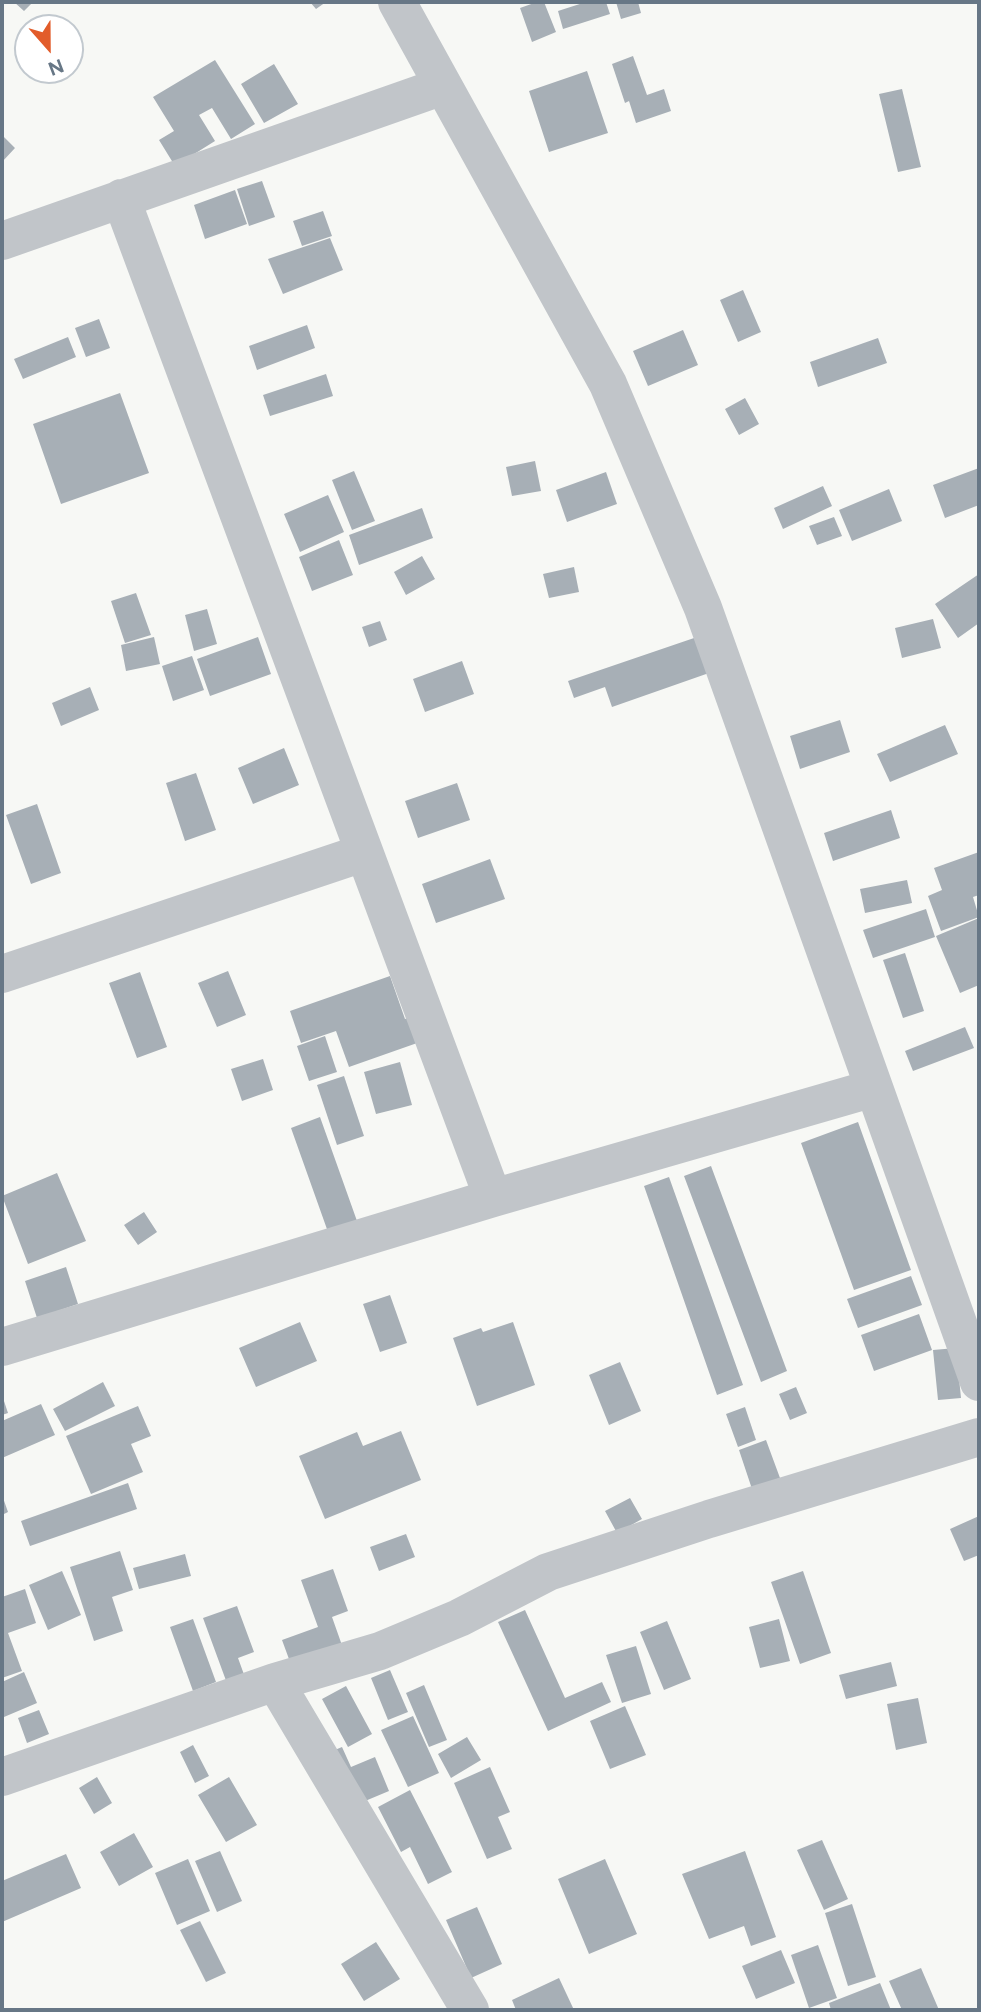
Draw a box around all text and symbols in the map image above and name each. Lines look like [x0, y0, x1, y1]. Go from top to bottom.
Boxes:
north arrow [14, 14, 84, 84]
text: N [45, 54, 67, 81]

